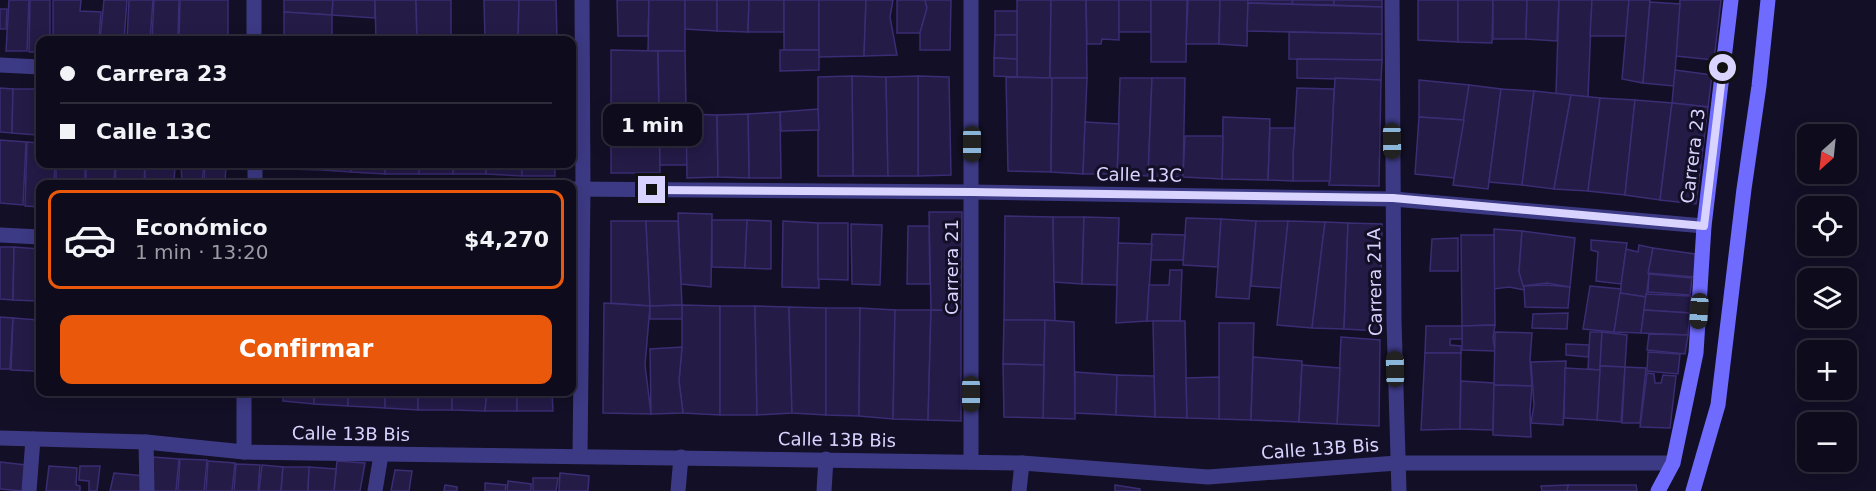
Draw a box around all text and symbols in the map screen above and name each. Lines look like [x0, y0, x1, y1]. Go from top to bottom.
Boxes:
route start [1709, 54, 1736, 81]
text: Carrera 23 [96, 61, 228, 86]
callout: 1 min [602, 103, 702, 145]
street label: Carrera 23 [1676, 107, 1709, 205]
text: 1 min [621, 113, 684, 137]
text: Calle 13C [96, 119, 211, 144]
car [1383, 123, 1401, 159]
north arrow [1797, 124, 1857, 184]
map controls [1797, 124, 1857, 472]
car [963, 126, 981, 162]
street label: Calle 13C [1096, 163, 1182, 186]
route end [638, 176, 665, 203]
button: locate [1797, 196, 1857, 256]
icon: car [63, 213, 117, 267]
text: Económico [135, 215, 268, 240]
street label: Carrera 21 [941, 219, 962, 315]
text: $4,270 [464, 227, 549, 252]
street label: Carrera 21A [1363, 227, 1386, 336]
text: 1 min · 13:20 [135, 240, 269, 264]
button: layers [1797, 268, 1857, 328]
car [1689, 292, 1709, 330]
button: Confirmar [60, 315, 552, 384]
button: + [1797, 340, 1857, 400]
car [1386, 351, 1404, 387]
car [962, 376, 980, 412]
button: − [1797, 412, 1857, 472]
street label: Calle 13B Bis [292, 422, 410, 445]
street label: Calle 13B Bis [778, 428, 896, 451]
street label: Calle 13B Bis [1260, 434, 1380, 463]

